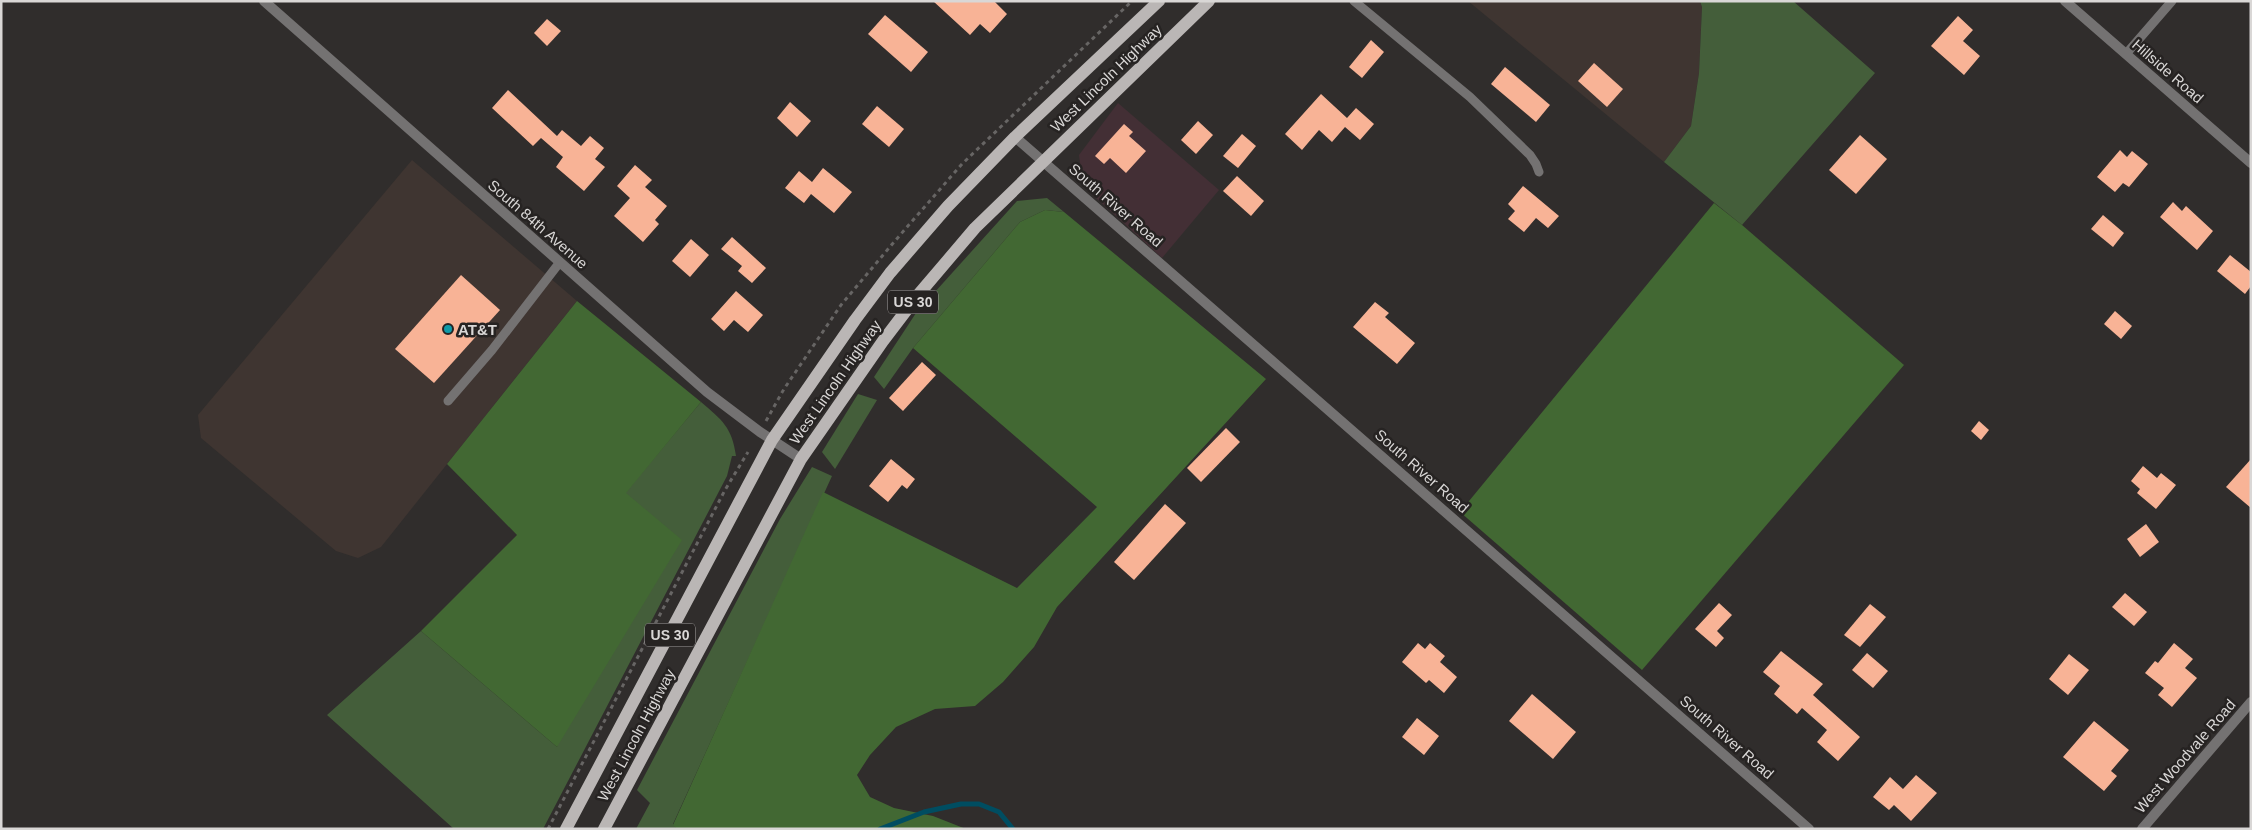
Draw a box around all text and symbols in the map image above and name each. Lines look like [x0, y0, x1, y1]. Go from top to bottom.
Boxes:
street label: West Lincoln Highway [1047, 20, 1165, 135]
street label: Hillside Road [2129, 36, 2207, 106]
street label: South River Road [1066, 160, 1166, 250]
street label: South 84th Avenue [485, 176, 591, 272]
road number: US 30 [888, 290, 938, 314]
street label: West Lincoln Highway [786, 316, 884, 447]
place label: AT&T [458, 321, 497, 338]
marker: AT&T [442, 323, 454, 335]
street label: South River Road [1372, 426, 1472, 516]
road number: US 30 [645, 624, 695, 646]
street label: West Lincoln Highway [594, 666, 678, 804]
street label: South River Road [1677, 692, 1777, 782]
street label: West Woodvale Road [2131, 696, 2239, 816]

